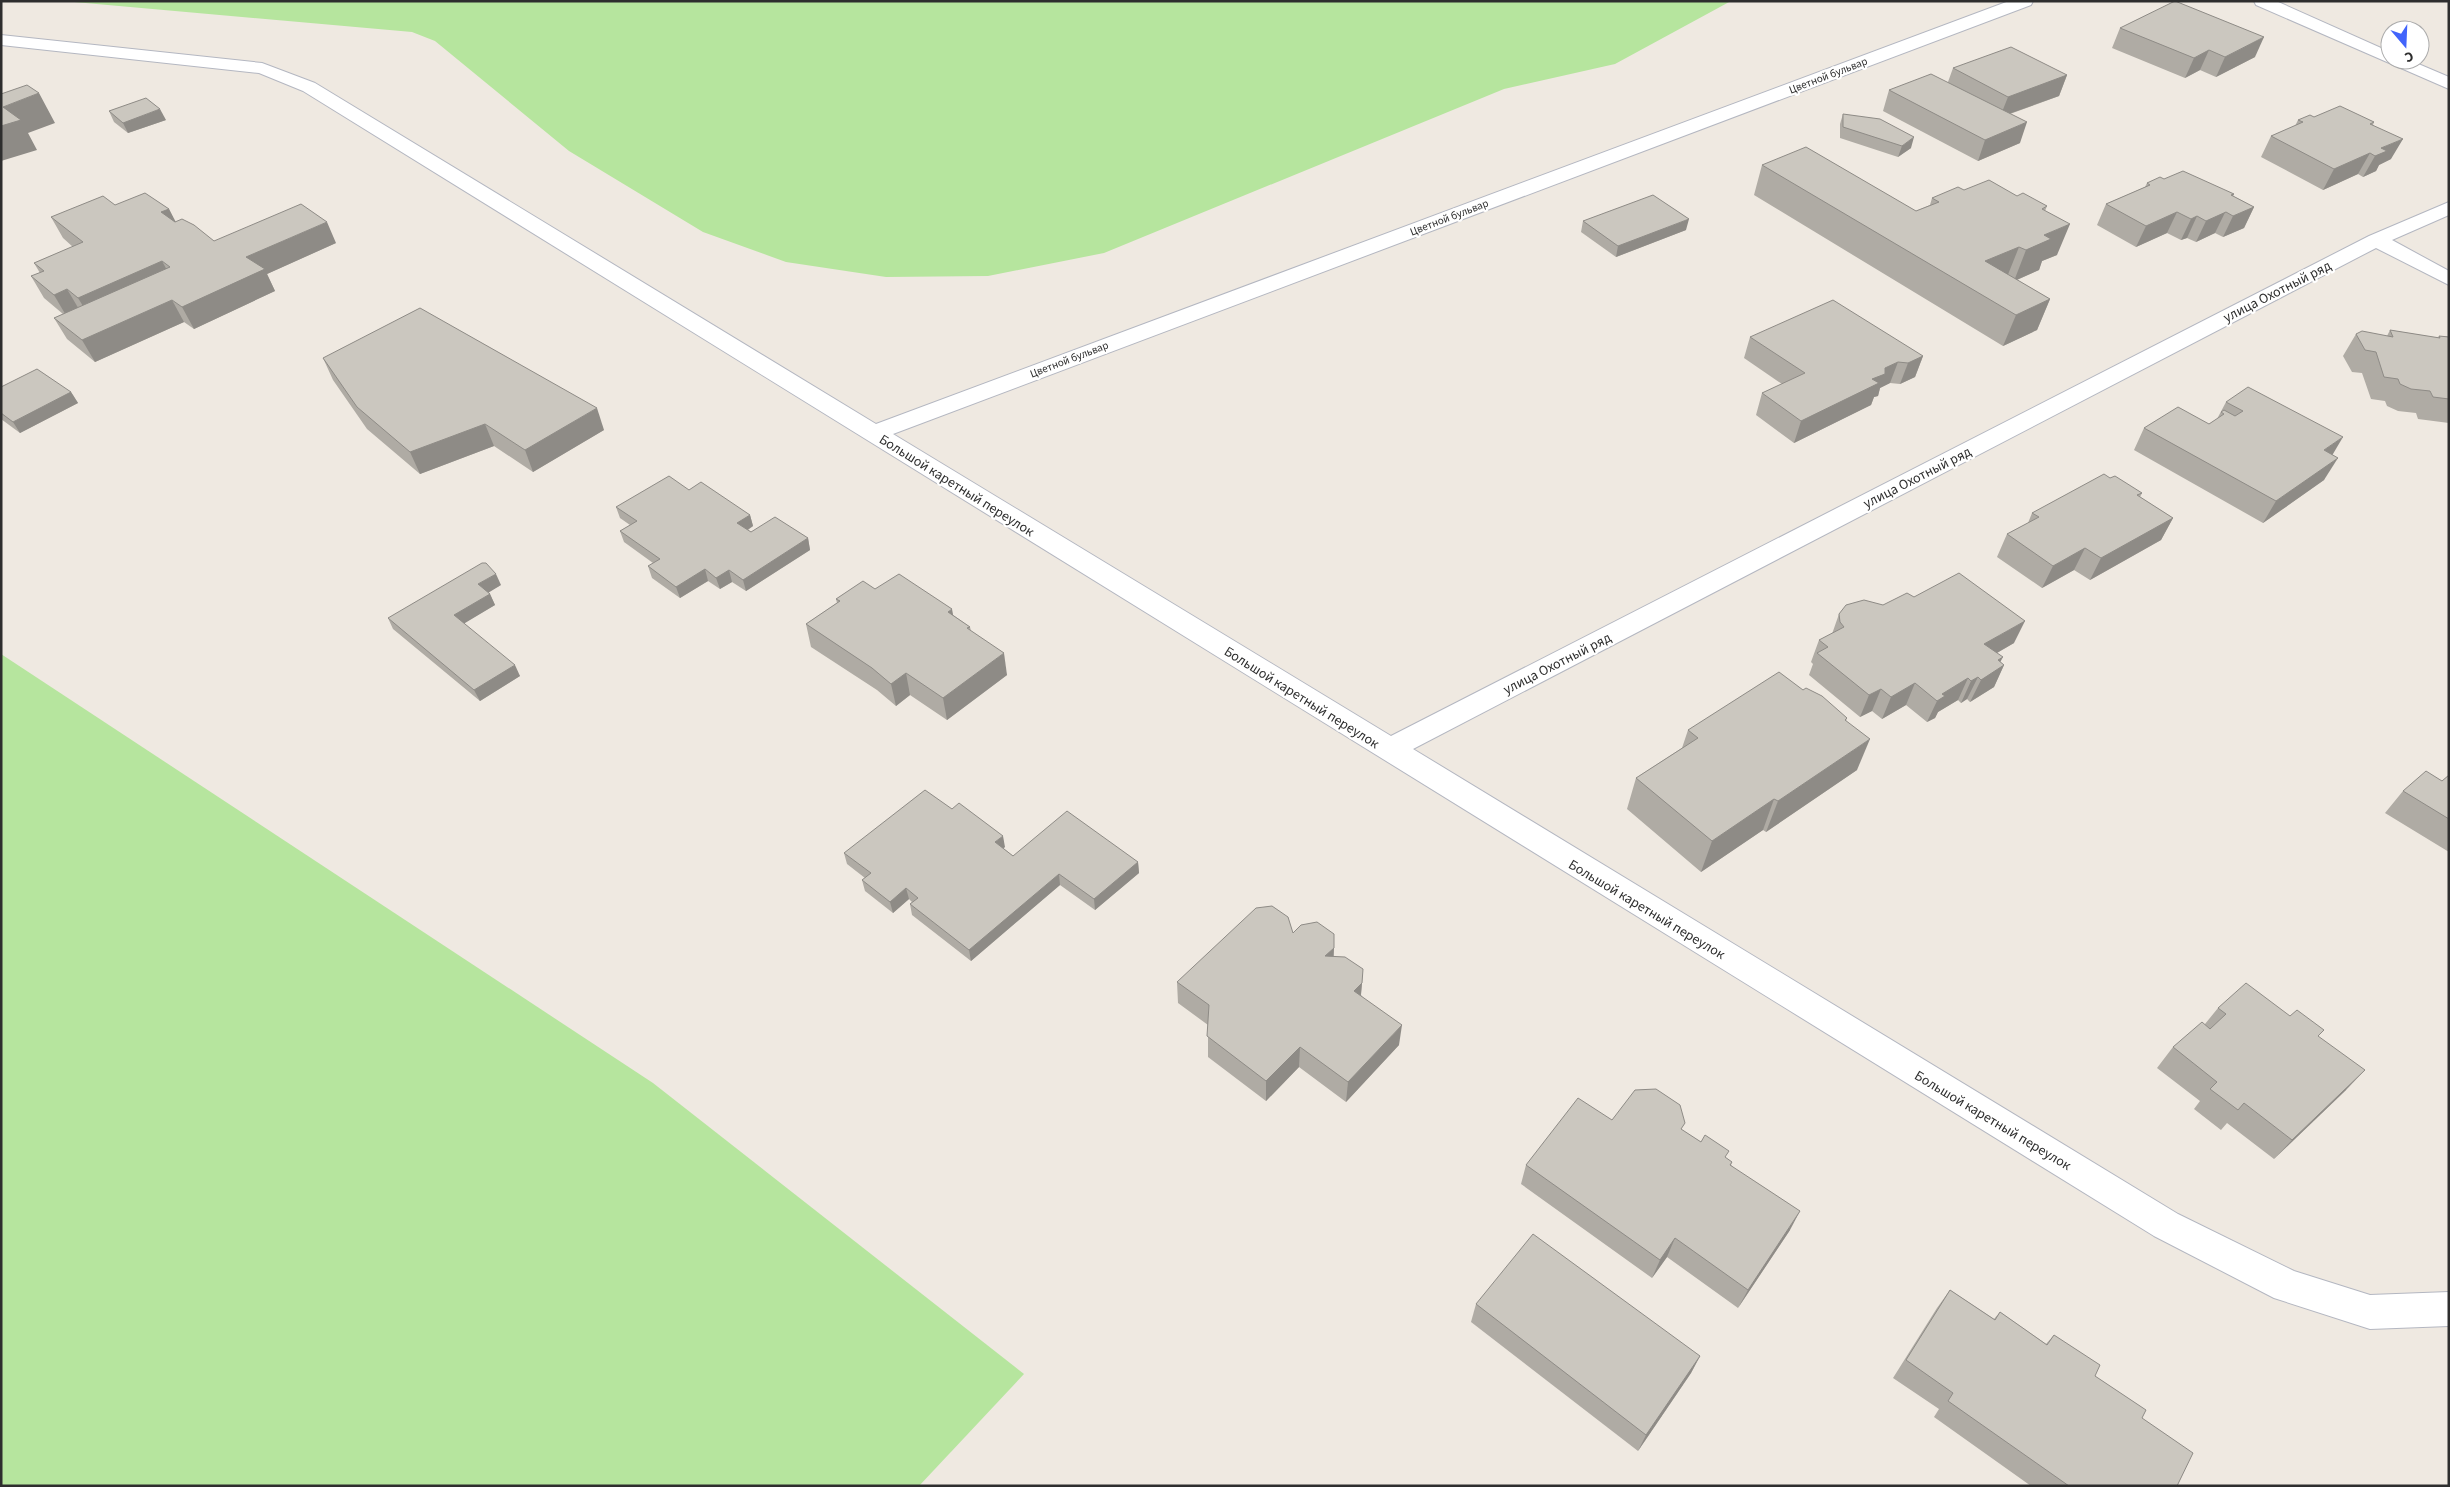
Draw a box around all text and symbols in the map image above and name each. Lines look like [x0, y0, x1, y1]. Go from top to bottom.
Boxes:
north arrow [2380, 20, 2430, 70]
text: С [2402, 46, 2416, 67]
street label: Цветной бульвар [1787, 54, 1870, 97]
street label: Цветной бульвар [1408, 196, 1491, 239]
street label: улица Охотный ряд [2220, 256, 2335, 328]
street label: Цветной бульвар [1028, 338, 1111, 381]
street label: Большой каретный переулок [875, 430, 1038, 542]
street label: улица Охотный ряд [1860, 442, 1975, 514]
street label: улица Охотный ряд [1500, 628, 1615, 700]
street label: Большой каретный переулок [1220, 642, 1383, 754]
street label: Большой каретный переулок [1564, 855, 1729, 965]
street label: Большой каретный переулок [1910, 1066, 2075, 1176]

